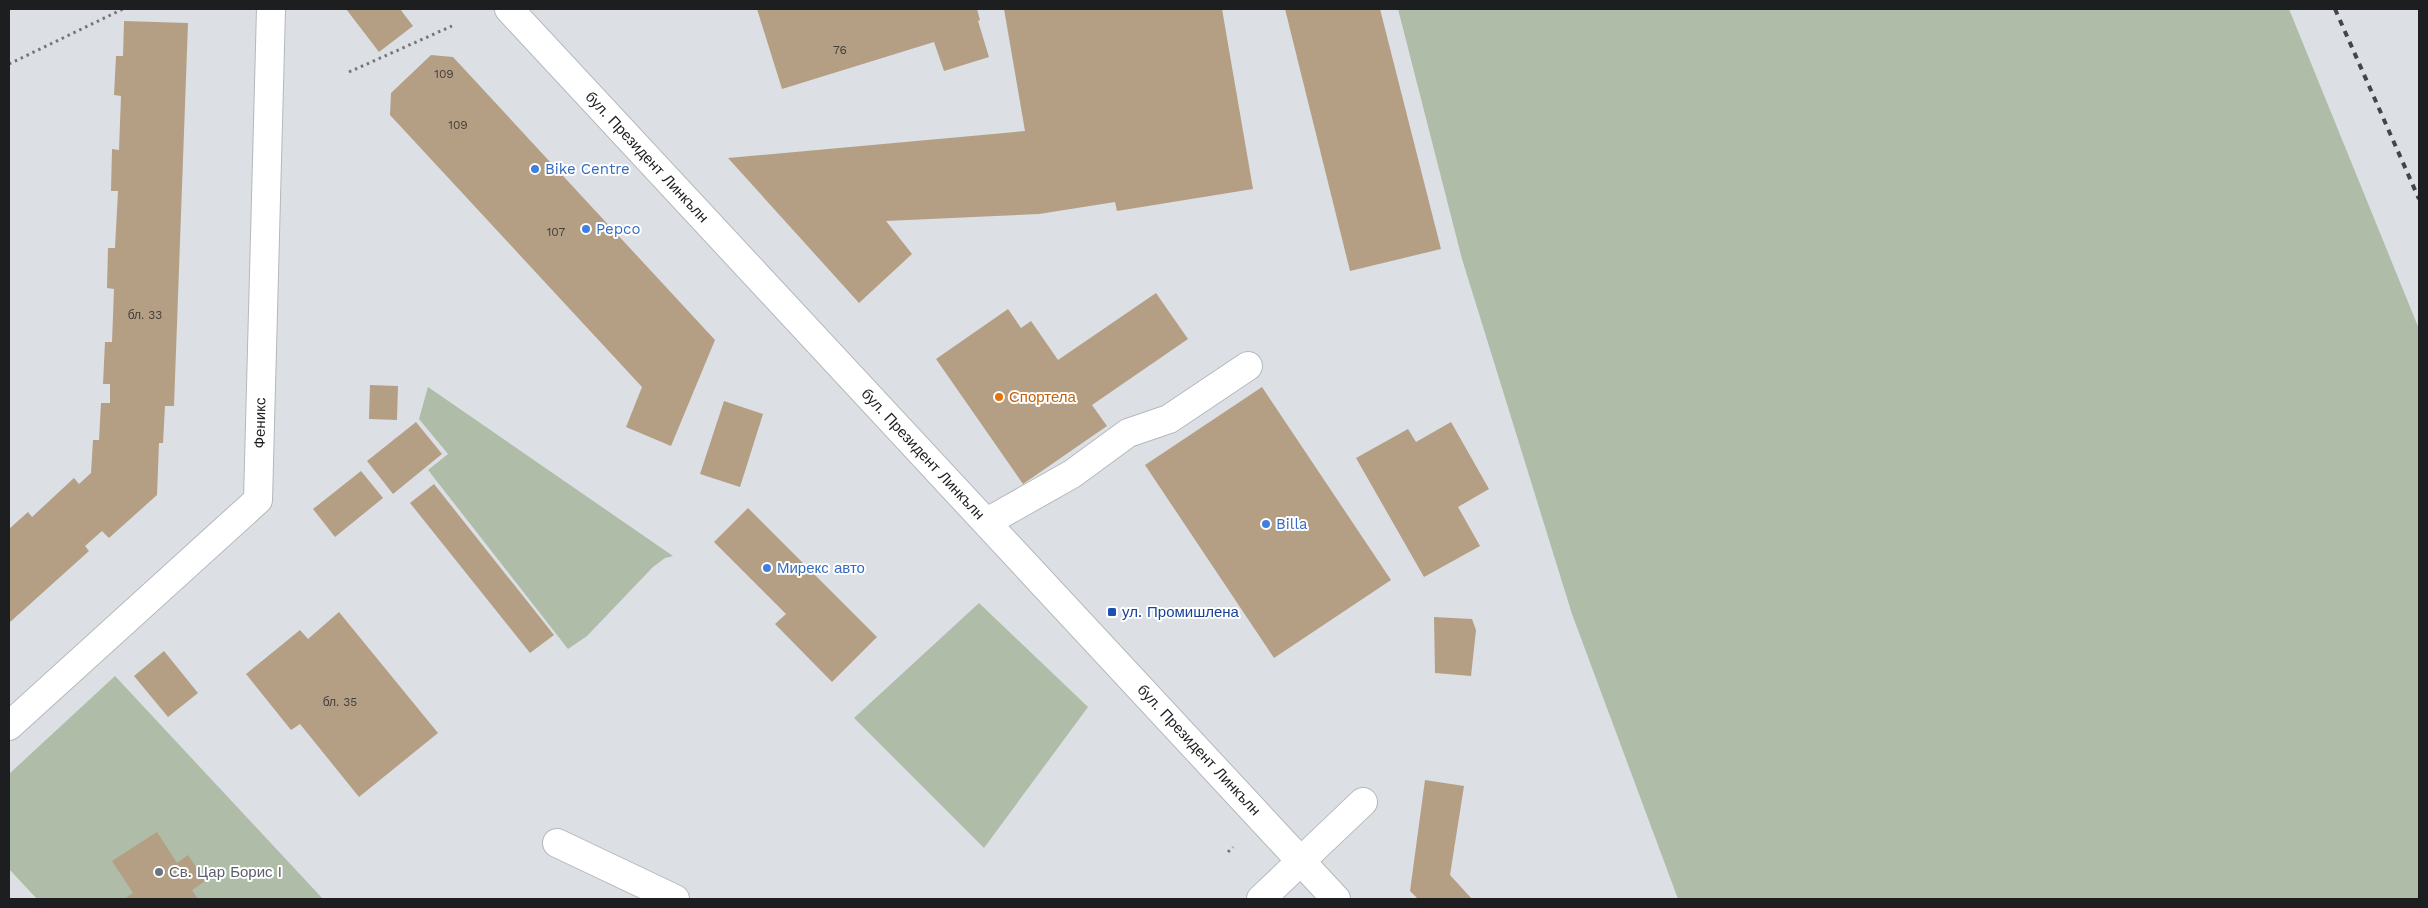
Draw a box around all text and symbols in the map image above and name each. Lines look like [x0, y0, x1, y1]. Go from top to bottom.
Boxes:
house number: 76 [833, 43, 847, 57]
house number: 109 [434, 67, 454, 81]
street label: бул. Президент Линкълн [582, 88, 712, 226]
house number: 109 [448, 118, 468, 132]
place label: Bike Centre [545, 160, 630, 178]
marker: Bike Centre [529, 163, 541, 175]
place label: Pepco [596, 220, 640, 238]
marker: Pepco [580, 223, 592, 235]
house number: 107 [547, 225, 566, 239]
house number: бл. 33 [128, 308, 162, 322]
street label: бул. Президент Линкълн [858, 385, 988, 523]
place label: Спортела [1009, 388, 1077, 406]
marker: Спортела [993, 391, 1005, 403]
street label: Феникс [251, 397, 269, 448]
place label: Billa [1276, 515, 1308, 533]
marker: Billa [1260, 518, 1272, 530]
place label: Мирекс авто [777, 559, 865, 577]
marker: Мирекс авто [761, 562, 773, 574]
place label: ул. Промишлена [1122, 603, 1240, 621]
marker: ул. Промишлена [1106, 606, 1118, 618]
street label: бул. Президент Линкълн [1134, 681, 1264, 819]
house number: бл. 35 [323, 695, 357, 709]
place label: Св. Цар Борис І [169, 863, 282, 881]
marker: Св. Цар Борис І [153, 866, 165, 878]

